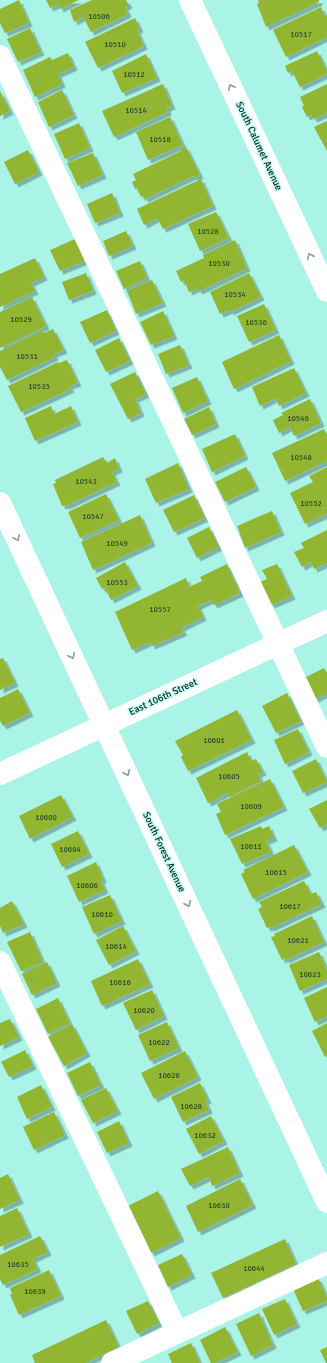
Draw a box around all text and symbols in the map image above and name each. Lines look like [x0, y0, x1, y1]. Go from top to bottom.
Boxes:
house number: 10506 [88, 11, 110, 21]
house number: 10517 [290, 29, 312, 39]
house number: 10510 [104, 39, 126, 49]
house number: 10512 [123, 69, 145, 79]
one-way arrow [228, 84, 236, 92]
street label: South Calumet Avenue [233, 100, 285, 192]
house number: 10514 [125, 105, 147, 115]
house number: 10518 [149, 134, 171, 144]
house number: 10528 [197, 226, 219, 236]
one-way arrow [307, 252, 315, 260]
house number: 10530 [208, 258, 230, 268]
house number: 10534 [224, 289, 246, 299]
house number: 10529 [10, 314, 32, 324]
house number: 10536 [245, 317, 267, 327]
house number: 10531 [16, 351, 38, 361]
house number: 10535 [28, 381, 50, 391]
house number: 10546 [287, 413, 309, 423]
house number: 10548 [290, 452, 312, 462]
house number: 10543 [75, 476, 97, 486]
house number: 10552 [300, 498, 322, 508]
house number: 10547 [82, 511, 104, 521]
one-way arrow [12, 534, 20, 541]
house number: 10549 [106, 538, 128, 548]
house number: 10553 [106, 577, 128, 587]
house number: 10557 [149, 604, 171, 614]
one-way arrow [67, 651, 75, 659]
street label: East 106th Street [127, 676, 200, 718]
house number: 10601 [203, 735, 225, 745]
one-way arrow [122, 769, 130, 777]
house number: 10605 [218, 771, 240, 781]
house number: 10609 [240, 801, 262, 811]
street label: South Forest Avenue [140, 810, 188, 894]
house number: 10600 [35, 812, 57, 822]
house number: 10611 [240, 841, 262, 851]
house number: 10604 [59, 844, 81, 854]
house number: 10615 [265, 867, 287, 877]
house number: 10606 [76, 880, 98, 890]
one-way arrow [183, 900, 191, 907]
house number: 10617 [279, 901, 301, 911]
house number: 10610 [91, 909, 113, 919]
house number: 10621 [287, 935, 309, 945]
house number: 10614 [105, 941, 127, 951]
house number: 10623 [299, 969, 321, 979]
house number: 10616 [109, 977, 131, 987]
house number: 10620 [133, 1005, 155, 1015]
house number: 10622 [148, 1037, 170, 1047]
house number: 10626 [158, 1070, 180, 1080]
house number: 10628 [180, 1101, 202, 1111]
house number: 10632 [194, 1130, 216, 1140]
house number: 10638 [208, 1200, 230, 1210]
house number: 10635 [7, 1259, 29, 1269]
house number: 10644 [243, 1263, 265, 1273]
house number: 10639 [24, 1286, 46, 1296]

